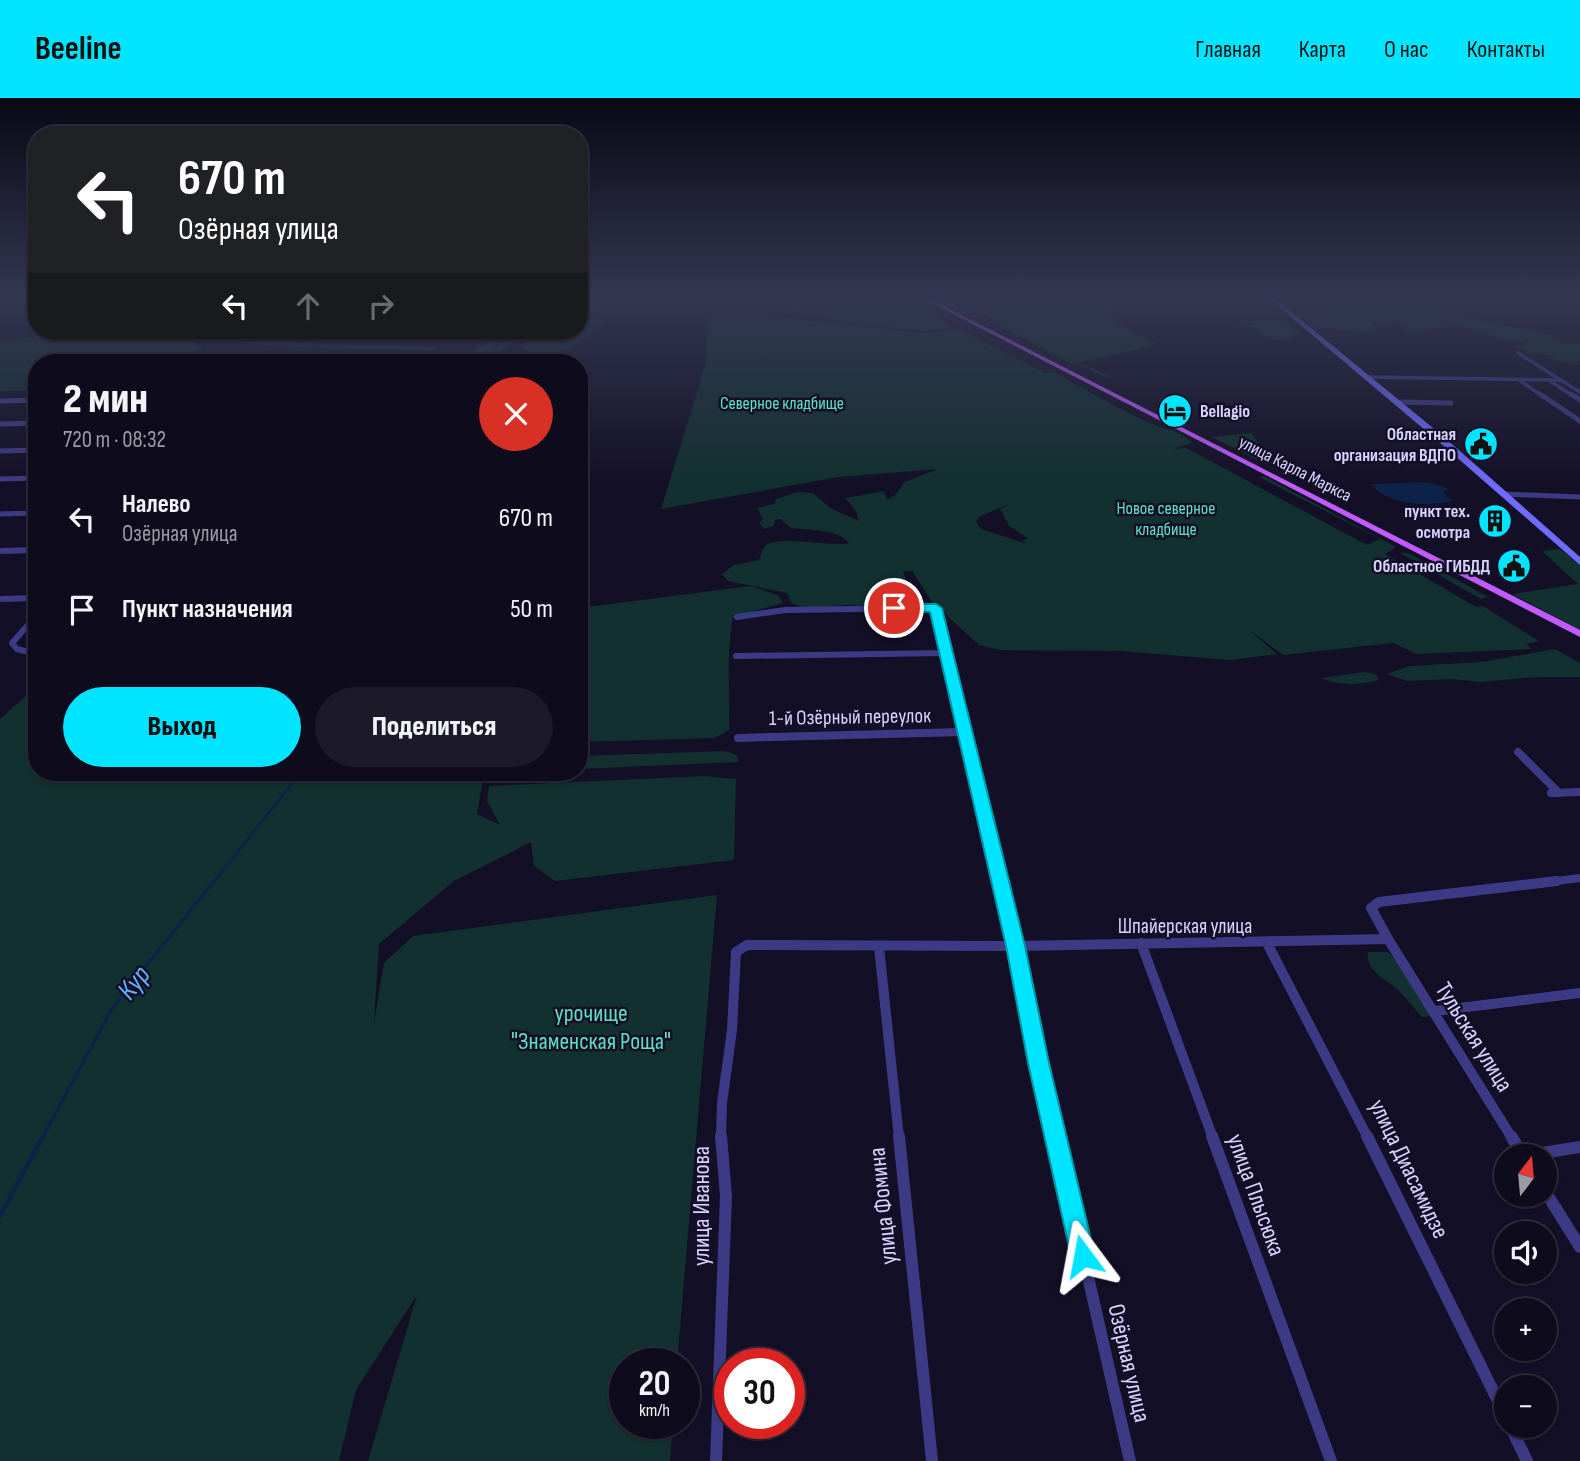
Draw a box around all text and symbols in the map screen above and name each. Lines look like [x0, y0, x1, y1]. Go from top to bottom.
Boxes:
text: Beeline [35, 29, 122, 69]
text: Главная [1195, 35, 1261, 64]
text: Карта [1299, 35, 1346, 64]
text: О нас [1384, 35, 1429, 64]
text: Контакты [1467, 35, 1545, 64]
text: 670 m [178, 150, 286, 209]
icon: left [63, 154, 154, 245]
text: Озёрная улица [178, 210, 339, 249]
icon: left [216, 287, 254, 325]
icon: ahead [289, 287, 327, 325]
icon: right [362, 287, 400, 325]
text: 2 мин [63, 374, 148, 425]
button: close [479, 377, 553, 451]
hotel icon: Bellagio [1156, 392, 1194, 430]
park label: Северное кладбище [720, 393, 844, 414]
place label: Bellagio [1200, 401, 1250, 422]
place label: Областная организация ВДПО [1334, 424, 1456, 466]
public building icon: Областная организация ВДПО [1462, 425, 1500, 463]
text: 720 m · 08:32 [63, 426, 166, 454]
street label: улица Карла Маркса [1235, 432, 1355, 506]
text: Налево [122, 489, 191, 520]
park label: Новое северное кладбище [1116, 498, 1216, 540]
icon: left [63, 500, 101, 538]
place label: пункт тех. осмотра [1404, 501, 1470, 543]
building icon: пункт тех. осмотра [1476, 502, 1514, 540]
text: 670 m [499, 503, 553, 534]
text: Озёрная улица [122, 520, 238, 548]
public building icon: Областное ГИБДД [1495, 547, 1533, 585]
place label: Областное ГИБДД [1373, 556, 1490, 577]
pin [864, 578, 924, 638]
icon: arrive [875, 589, 913, 627]
icon: arrive [63, 591, 101, 629]
text: Пункт назначения [122, 594, 293, 625]
text: 50 m [510, 594, 553, 625]
button: Выход [63, 687, 301, 767]
button: Поделиться [315, 687, 553, 767]
street label: 1-й Озёрный переулок [769, 703, 931, 731]
street label: Шпайерская улица [1118, 914, 1252, 939]
water label: Кур [111, 960, 157, 1006]
street label: Тульская улица [1429, 977, 1519, 1097]
park label: урочище "Знаменская Роща" [511, 999, 671, 1056]
street label: улица Диасамидзе [1363, 1095, 1455, 1243]
street label: улица Плысюка [1221, 1130, 1291, 1260]
north arrow [1494, 1144, 1558, 1208]
map controls [1494, 1144, 1557, 1438]
street label: улица Иванова [687, 1146, 716, 1266]
street label: улица Фомина [862, 1146, 904, 1266]
position arrow [1046, 1219, 1120, 1293]
button: sound [1494, 1221, 1557, 1284]
button: + [1494, 1298, 1557, 1361]
street label: Озёрная улица [1101, 1301, 1157, 1425]
speed limit sign: 30 [714, 1348, 805, 1439]
text: 20 [639, 1363, 671, 1406]
button: − [1494, 1375, 1557, 1438]
text: km/h [639, 1400, 670, 1421]

